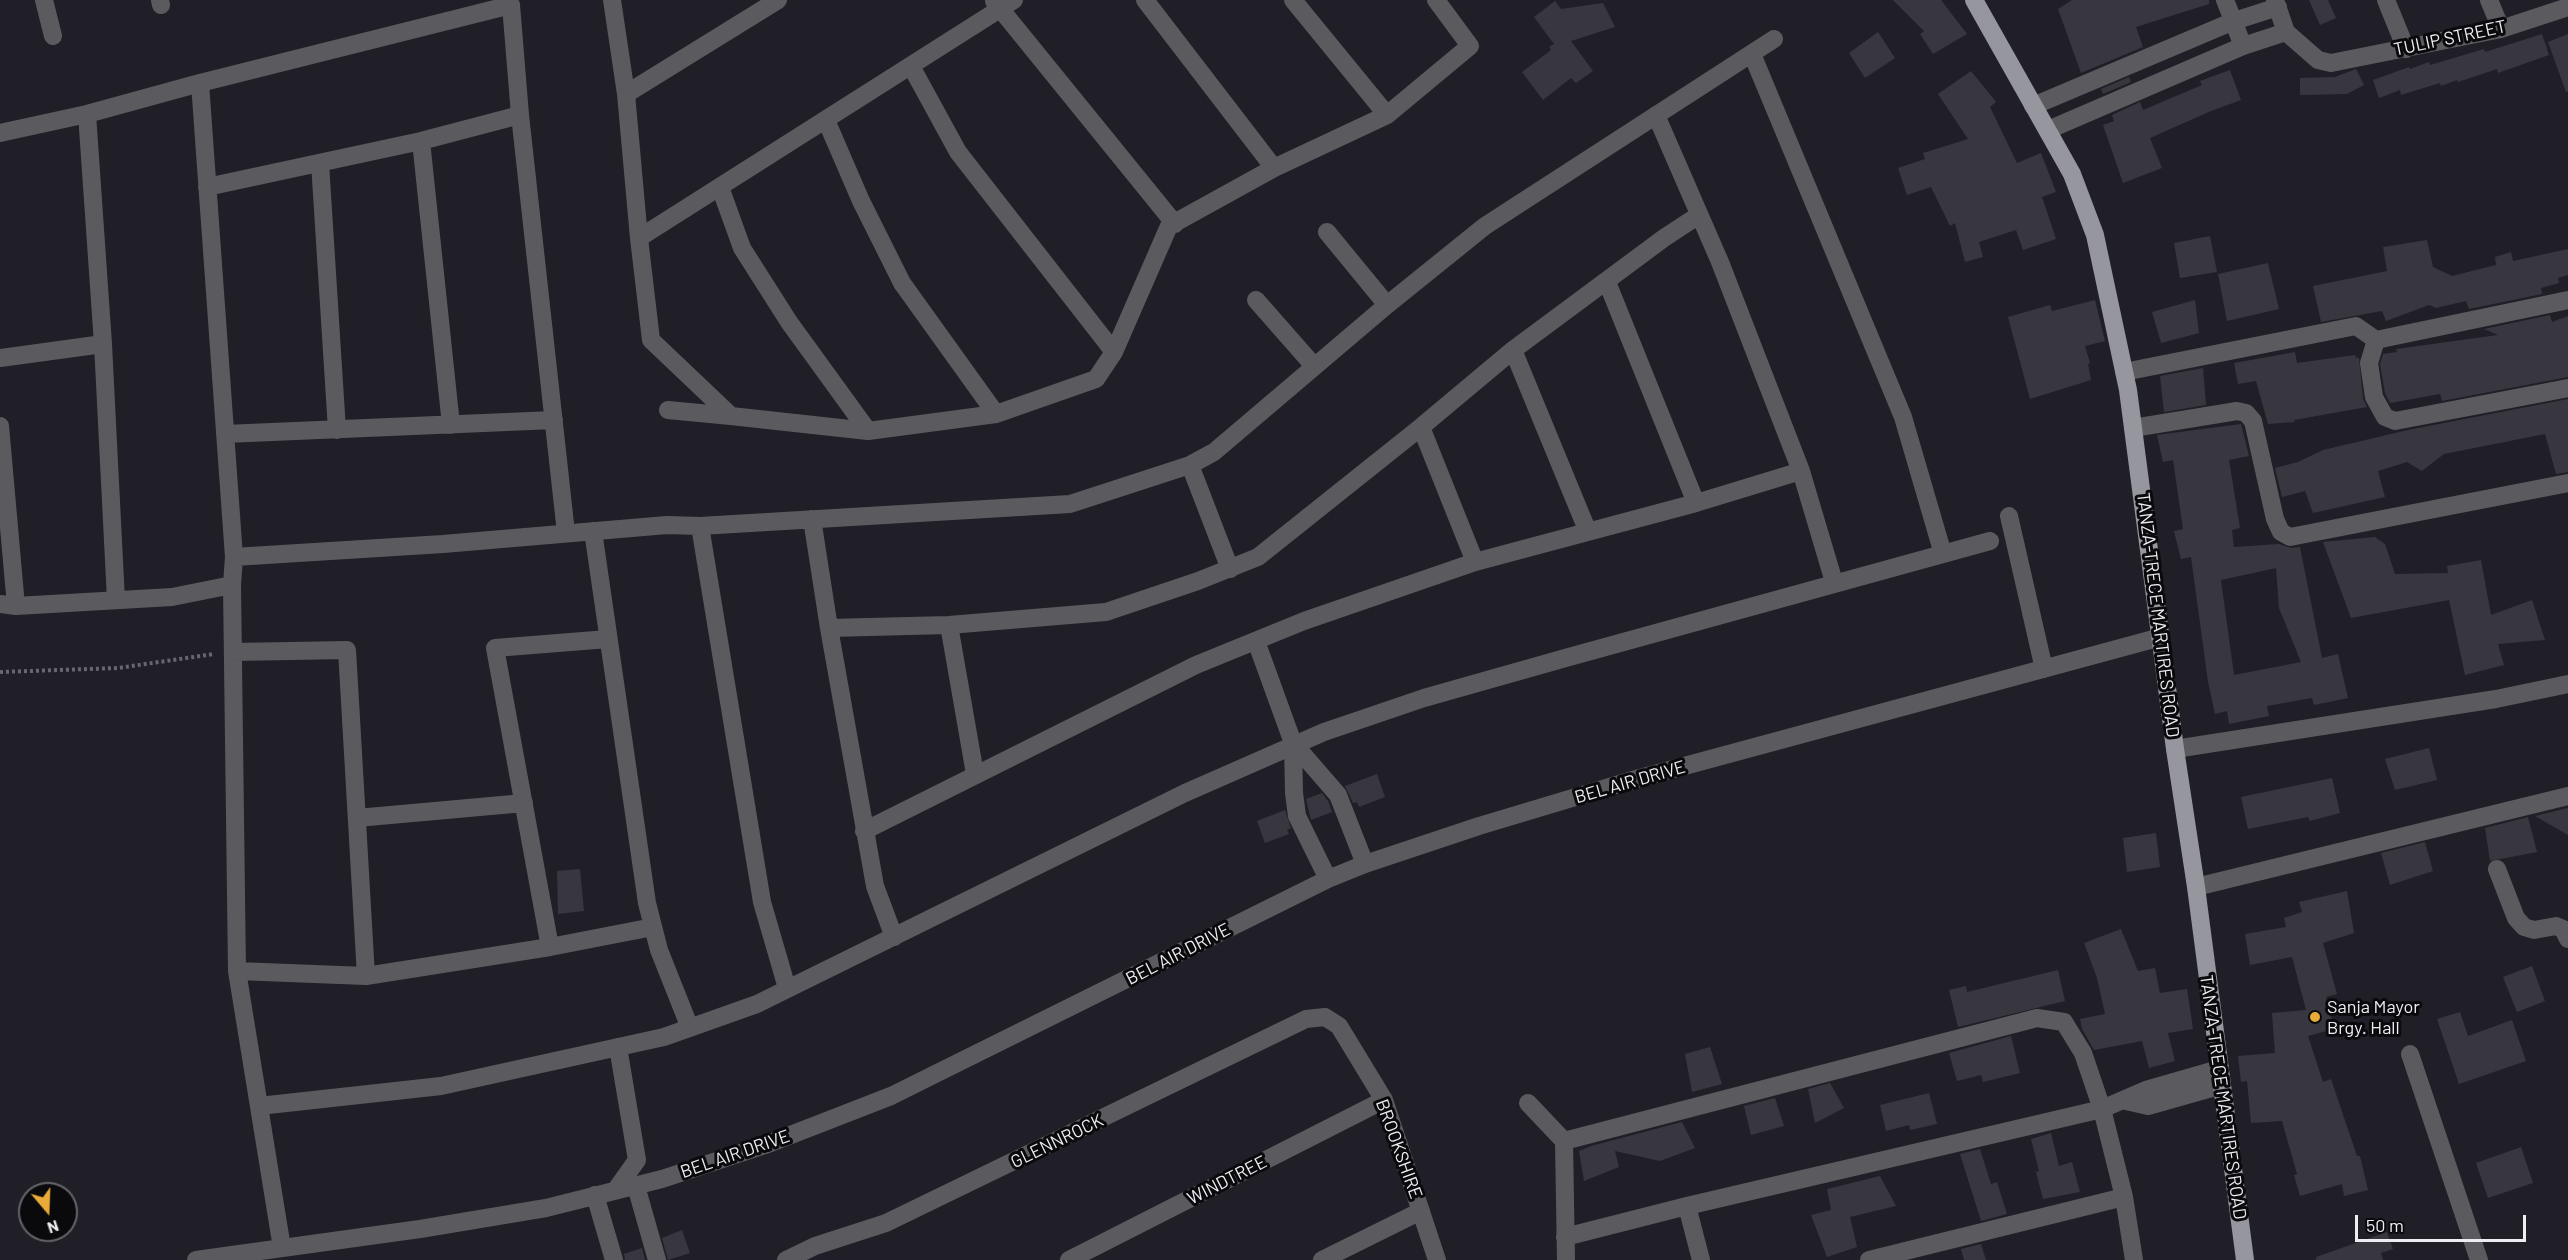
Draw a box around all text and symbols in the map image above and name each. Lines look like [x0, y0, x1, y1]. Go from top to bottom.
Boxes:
street label: TULIP STREET [2392, 16, 2508, 60]
street label: TANZA-TRECE MARTIRES ROAD [2132, 491, 2184, 739]
street label: BEL AIR DRIVE [1572, 756, 1688, 808]
street label: BEL AIR DRIVE [1122, 918, 1234, 990]
street label: TANZA-TRECE MARTIRES ROAD [2195, 973, 2251, 1221]
place label: Sanja Mayor Brgy. Hall [2327, 996, 2420, 1038]
marker: Sanja Mayor Brgy. Hall [2308, 1010, 2322, 1024]
street label: BROOKSHIRE [1371, 1096, 1427, 1202]
street label: GLENNROCK [1007, 1109, 1107, 1173]
street label: BEL AIR DRIVE [677, 1125, 793, 1183]
street label: WINDTREE [1184, 1151, 1270, 1209]
north arrow [18, 1182, 78, 1242]
scale bar [2358, 1203, 2529, 1241]
text: 50 m [2366, 1214, 2404, 1236]
text: N [45, 1217, 62, 1238]

